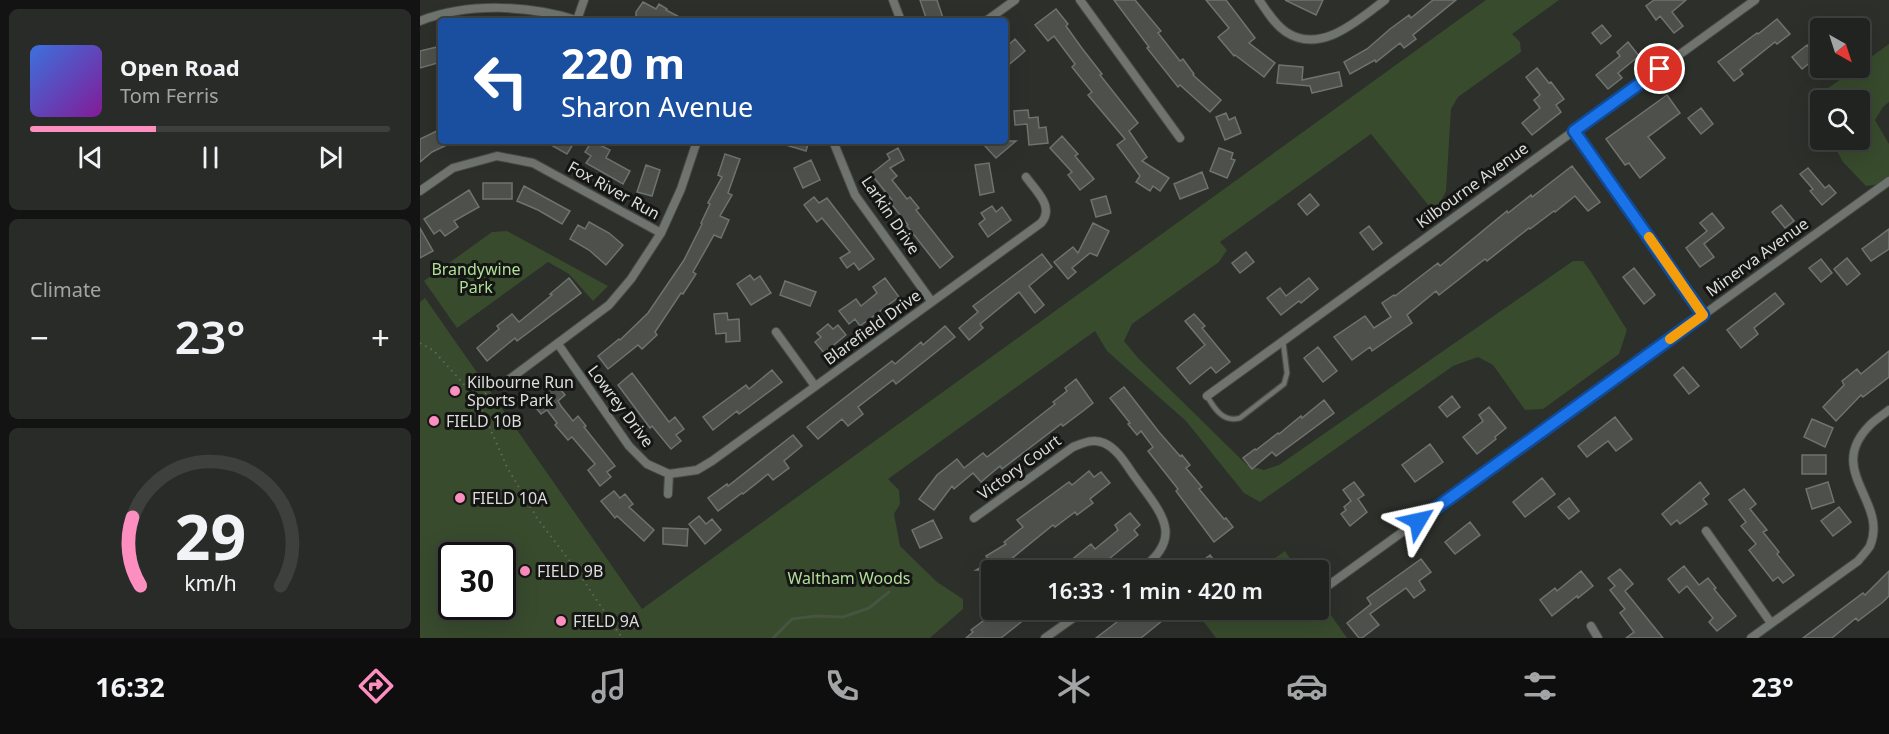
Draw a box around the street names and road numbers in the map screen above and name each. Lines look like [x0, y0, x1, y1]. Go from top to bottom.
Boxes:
street label: Kilbourne Avenue [1412, 137, 1532, 233]
street label: Fox River Run [564, 156, 664, 224]
street label: Larkin Drive [857, 171, 925, 259]
street label: Minerva Avenue [1701, 212, 1813, 302]
street label: Blarefield Drive [819, 284, 925, 370]
street label: Lowrey Drive [583, 361, 659, 451]
street label: Victory Court [973, 429, 1065, 505]

